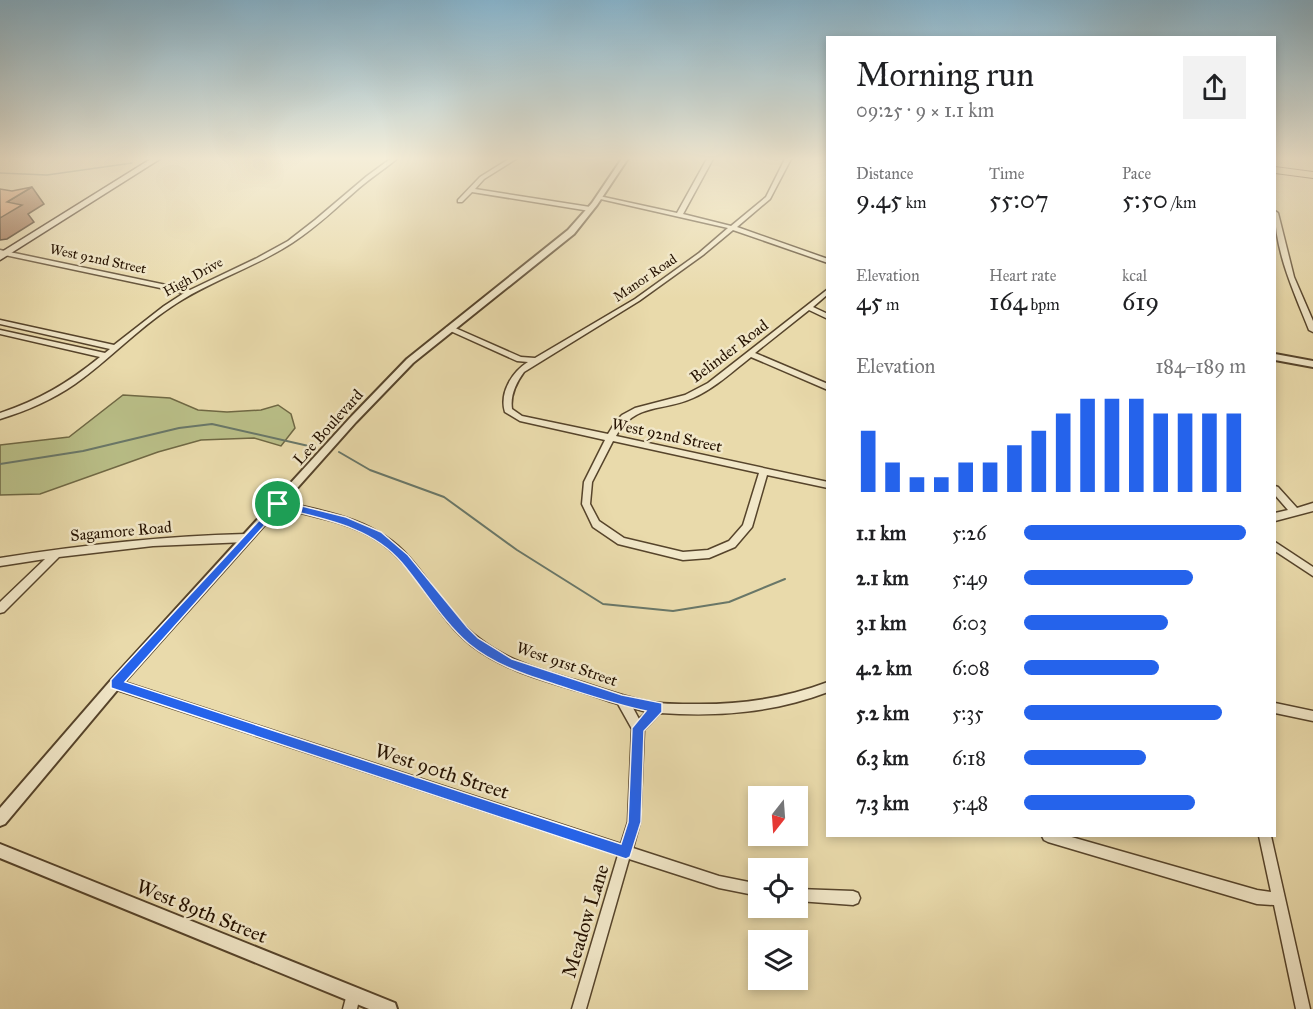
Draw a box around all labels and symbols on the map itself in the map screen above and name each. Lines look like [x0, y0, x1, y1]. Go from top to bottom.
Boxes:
street label: West 92nd Street [48, 240, 148, 278]
street label: Manor Road [610, 251, 680, 305]
street label: High Drive [160, 254, 226, 300]
street label: Belinder Road [686, 315, 772, 387]
street label: Lee Boulevard [289, 385, 367, 469]
street label: West 92nd Street [610, 414, 724, 456]
pin [252, 478, 303, 529]
street label: Sagamore Road [69, 517, 173, 546]
street label: West 91st Street [514, 638, 620, 690]
street label: West 90th Street [372, 738, 512, 804]
north arrow [748, 786, 808, 846]
street label: Meadow Lane [556, 861, 614, 981]
street label: West 89th Street [133, 874, 271, 948]

